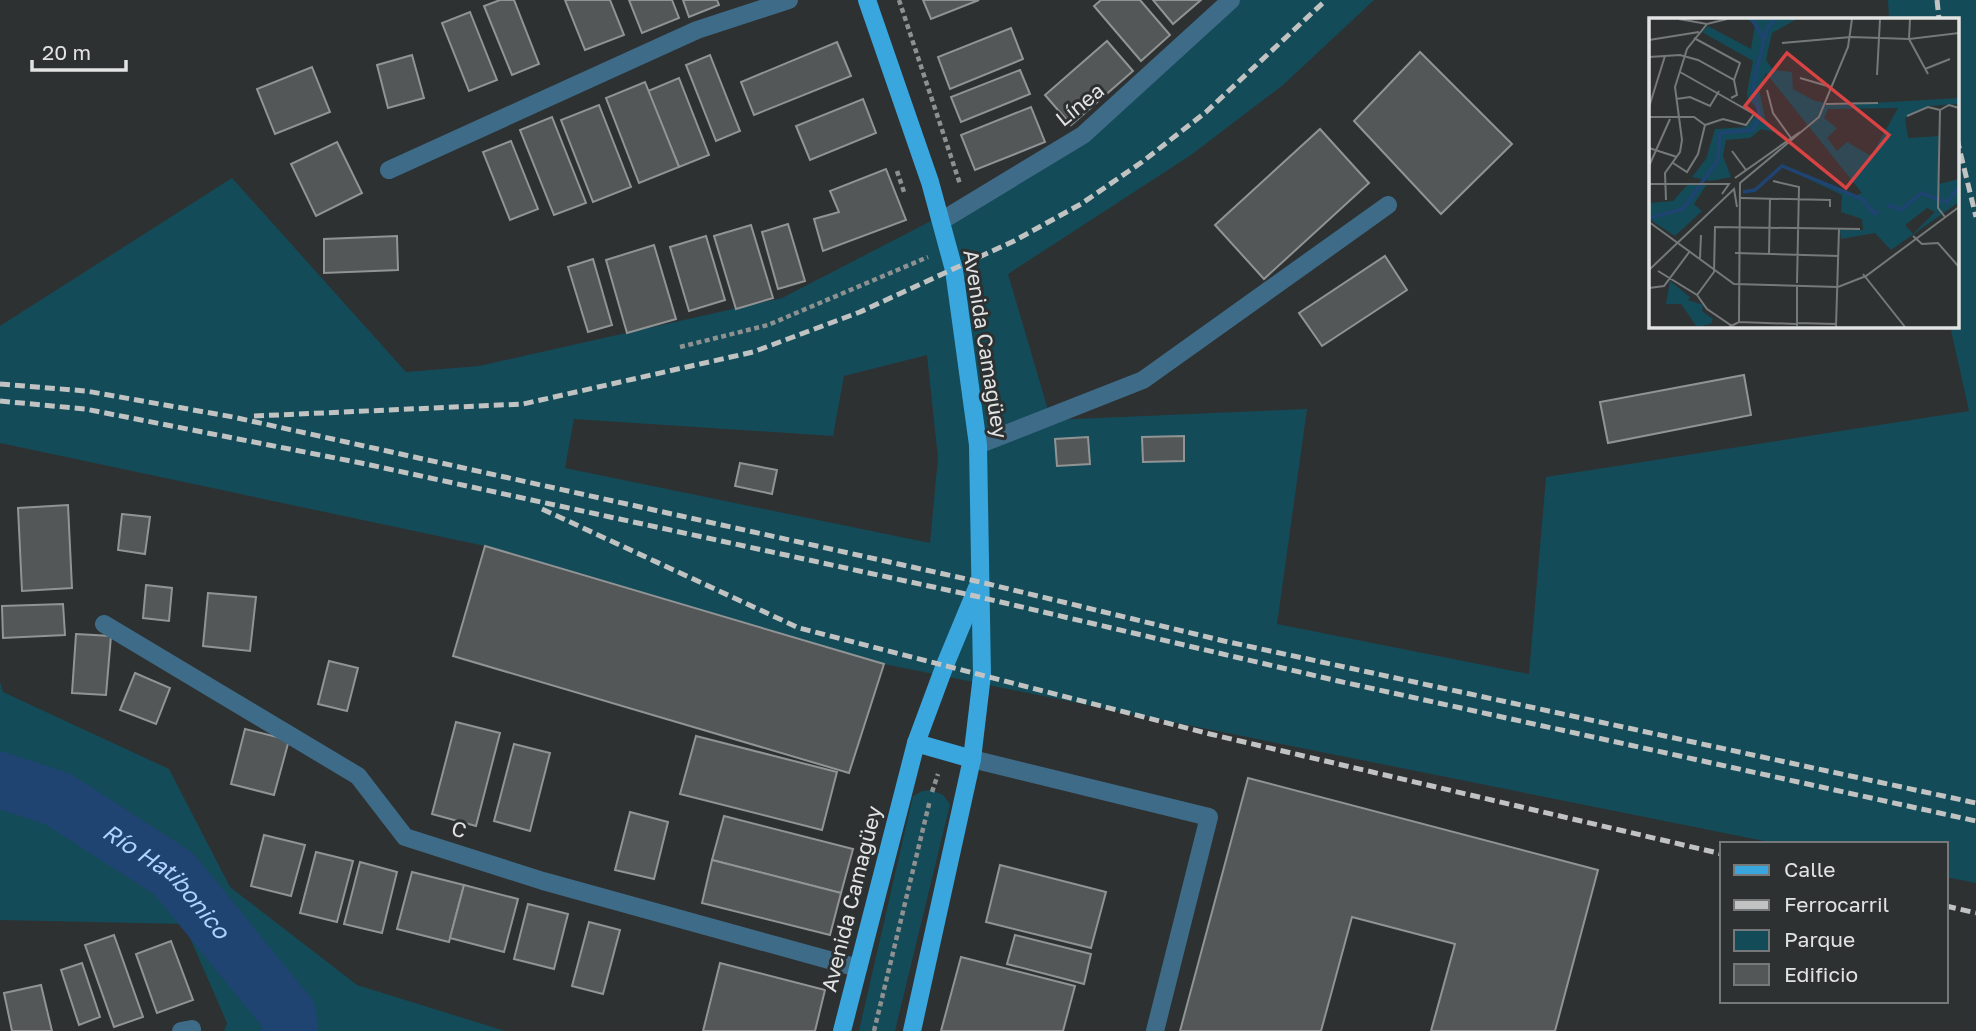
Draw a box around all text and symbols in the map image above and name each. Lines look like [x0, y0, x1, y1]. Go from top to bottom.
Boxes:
inset map [1649, 18, 1958, 327]
scale bar [32, 28, 126, 72]
text: 20 m [42, 39, 91, 65]
street label: Línea [1050, 77, 1109, 131]
street label: Avenida Camagüey [958, 248, 1014, 440]
street label: Avenida Camagüey [815, 803, 887, 994]
street label: C [449, 815, 470, 844]
water label: Río Hatibonico [98, 817, 237, 945]
legend [1720, 842, 1948, 1003]
text: Calle [1784, 856, 1836, 882]
text: Ferrocarril [1784, 891, 1889, 917]
text: Parque [1784, 926, 1855, 952]
text: Edificio [1784, 961, 1858, 987]

